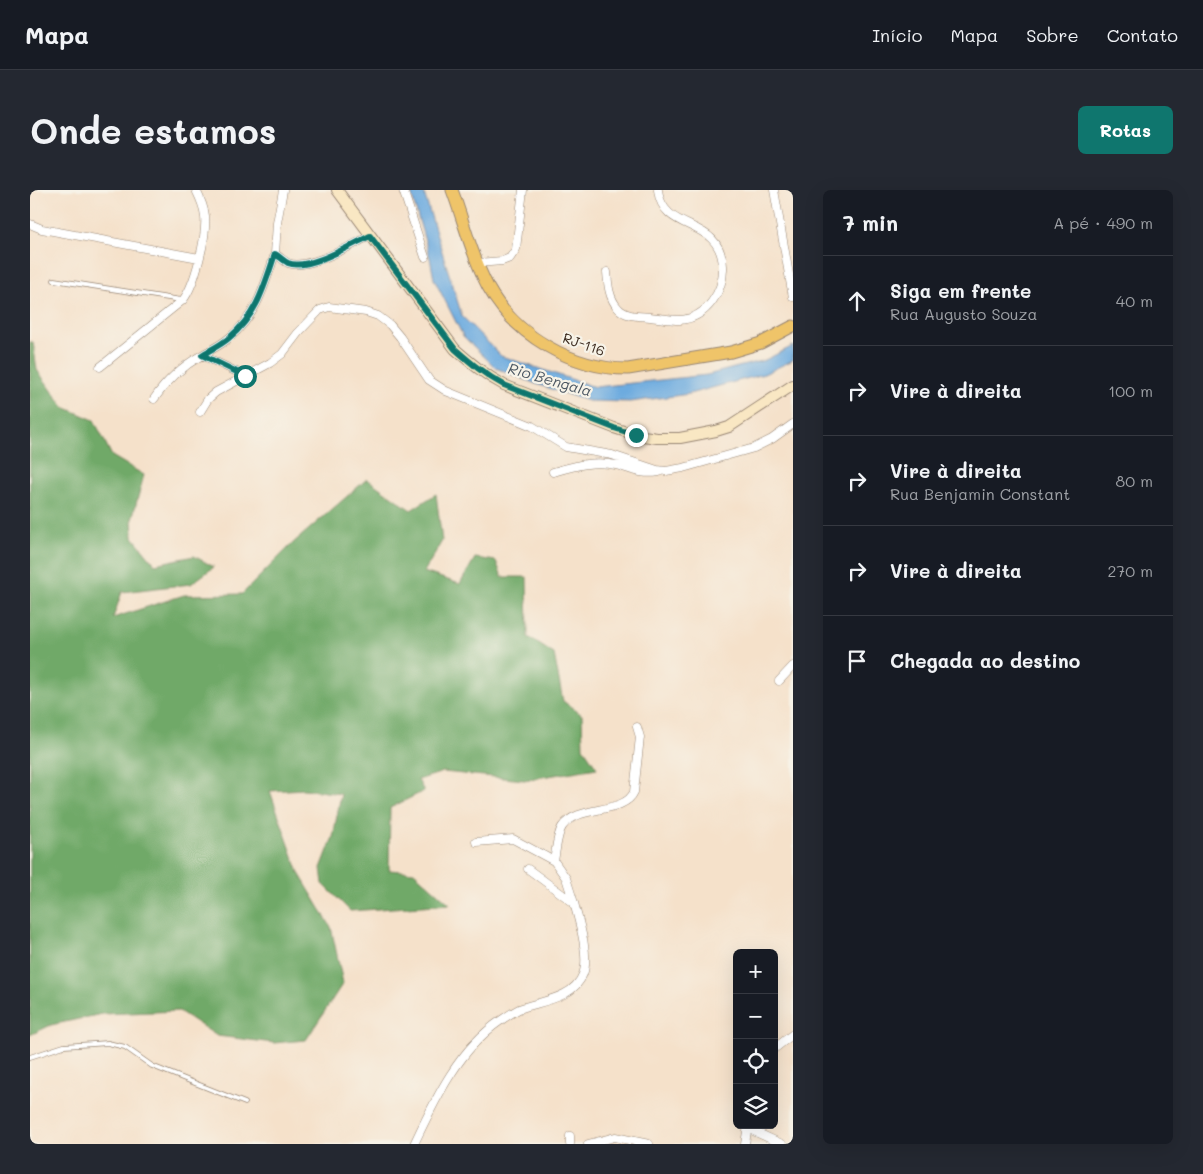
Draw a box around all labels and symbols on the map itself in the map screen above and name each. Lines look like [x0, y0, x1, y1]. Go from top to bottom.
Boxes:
street label: RJ-116 [560, 328, 608, 360]
water label: Rio Bengala [506, 358, 594, 400]
route start [234, 365, 257, 388]
route end [625, 424, 648, 447]

